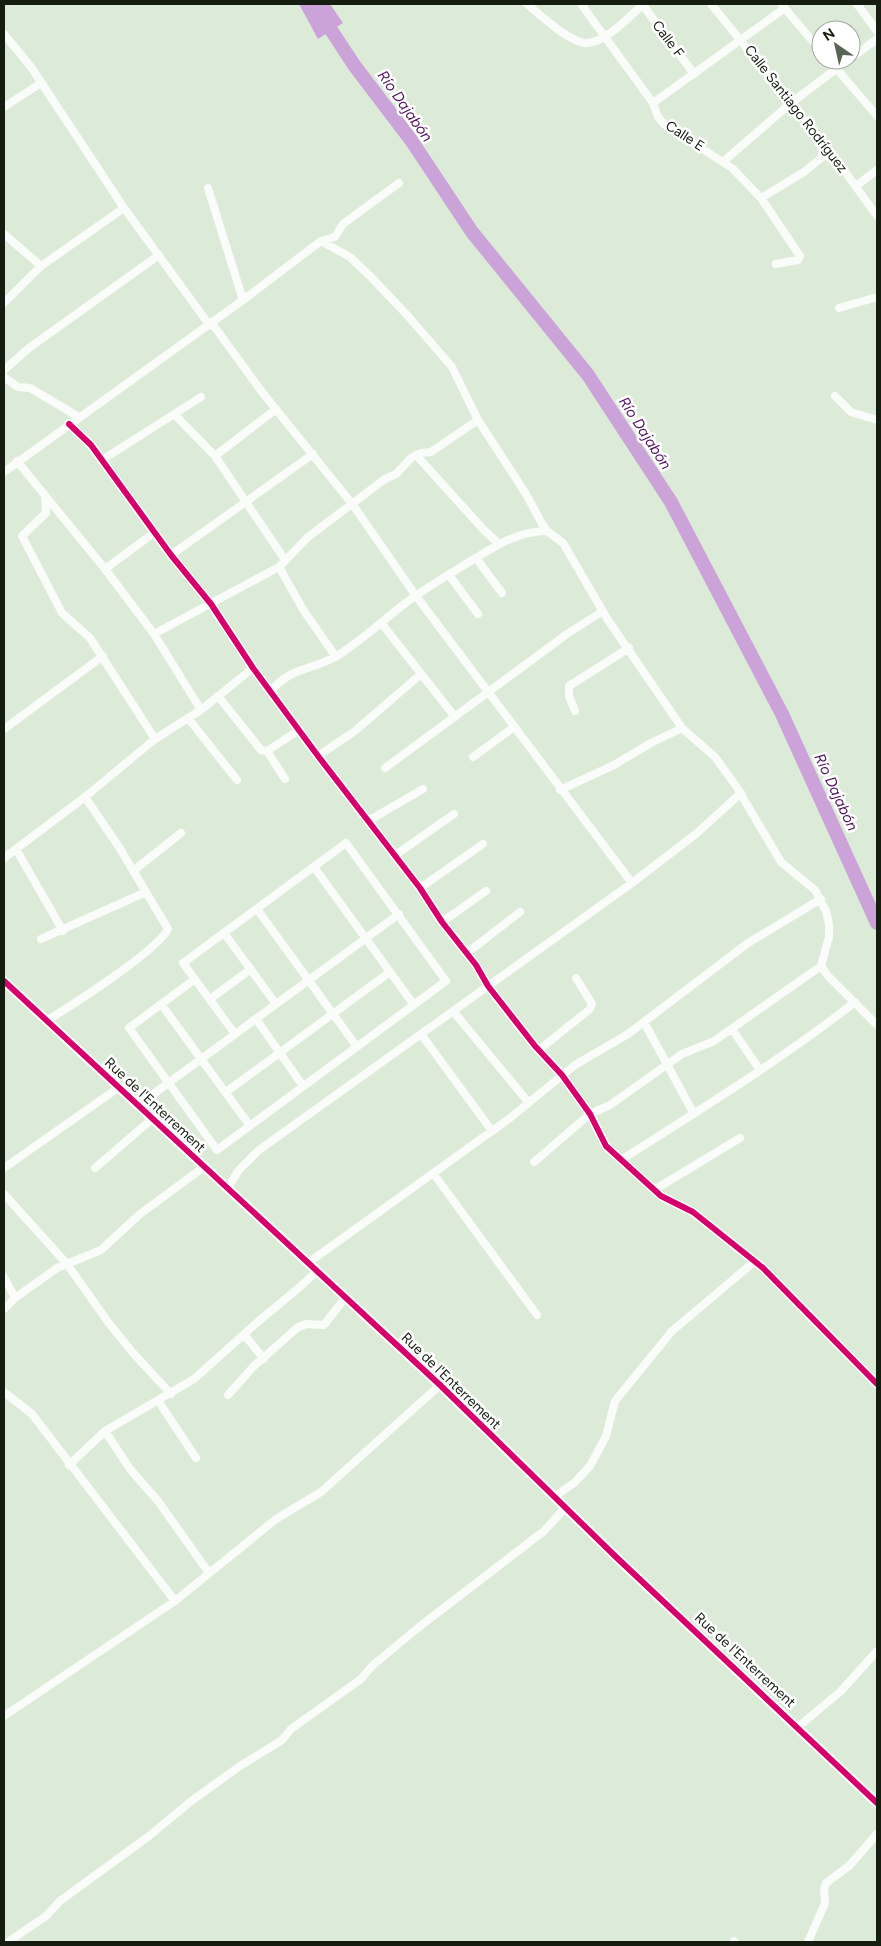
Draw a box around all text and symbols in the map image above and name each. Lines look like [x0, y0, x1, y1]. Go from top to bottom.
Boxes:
street label: Calle F [649, 17, 688, 61]
north arrow [811, 20, 861, 70]
text: N [820, 25, 838, 45]
street label: Calle Santiago Rodríguez [741, 42, 851, 176]
water label: Río Dajabón [374, 67, 436, 145]
street label: Calle E [662, 117, 708, 155]
water label: Río Dajabón [615, 393, 675, 473]
water label: Río Dajabón [810, 751, 862, 833]
street label: Rue de l'Enterrement [101, 1054, 209, 1156]
street label: Rue de l'Enterrement [398, 1329, 504, 1433]
street label: Rue de l'Enterrement [691, 1609, 799, 1711]

